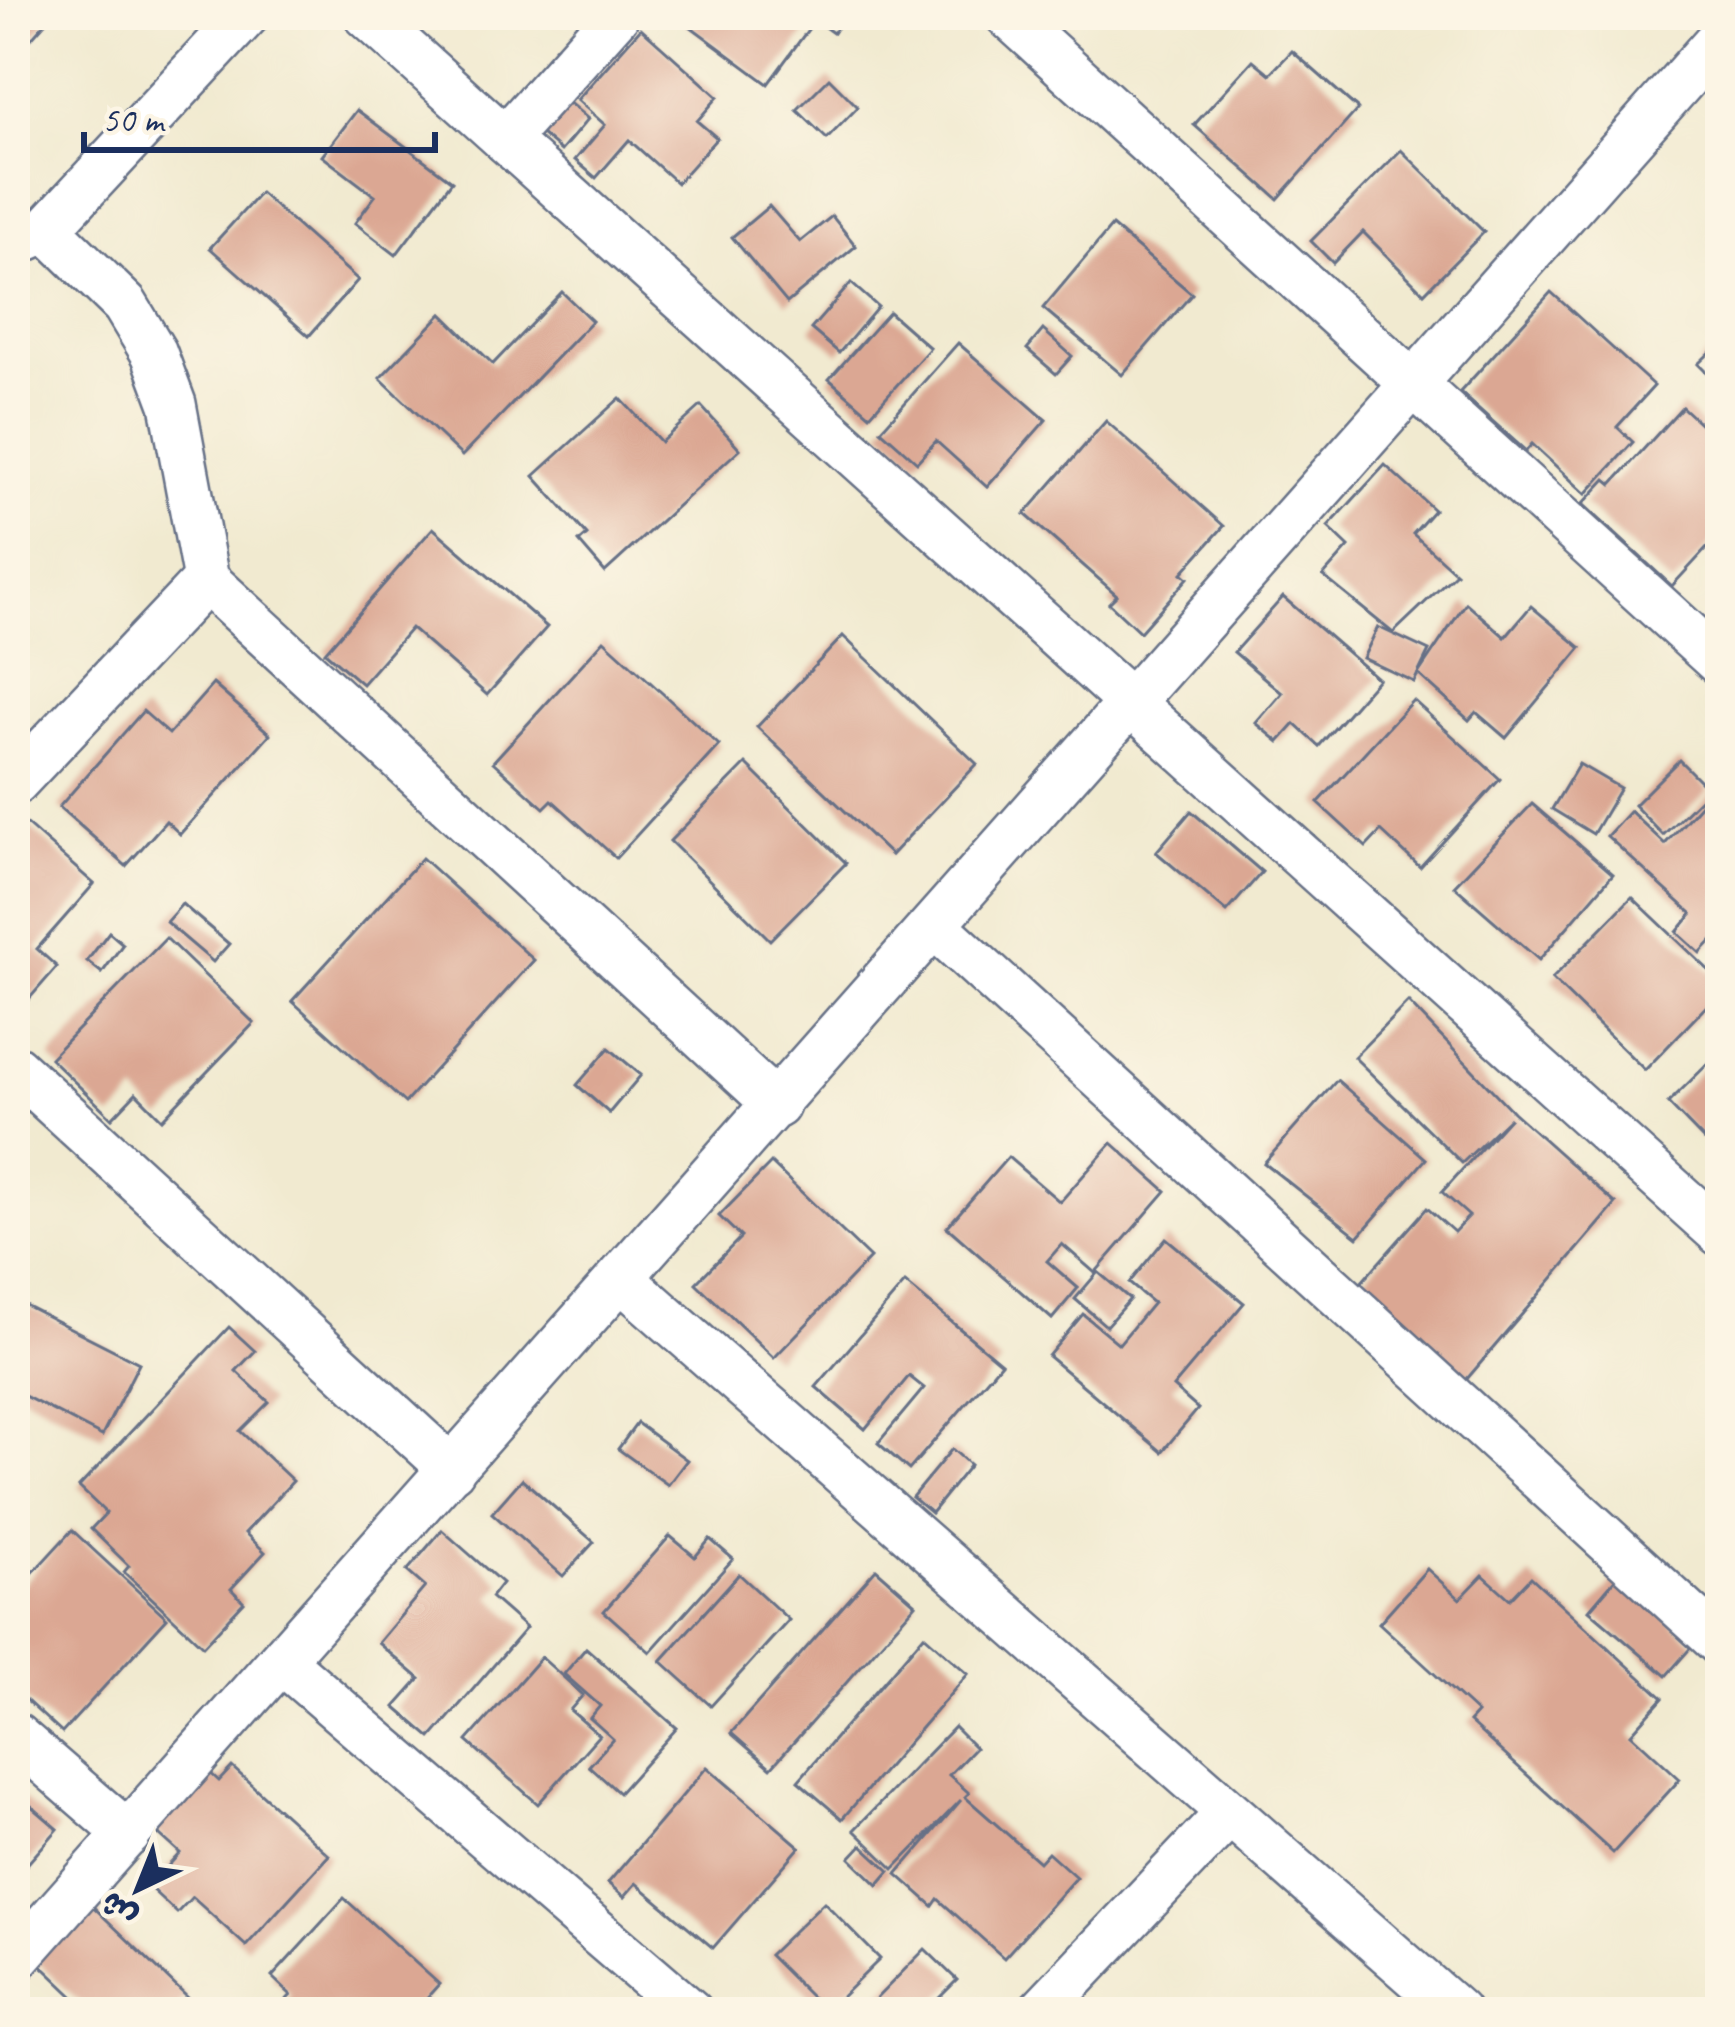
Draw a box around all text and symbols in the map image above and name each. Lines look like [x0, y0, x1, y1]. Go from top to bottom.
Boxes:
scale bar [84, 78, 435, 152]
text: 50 m [102, 97, 166, 143]
north arrow [78, 1829, 198, 1949]
text: ش [91, 1882, 146, 1938]

